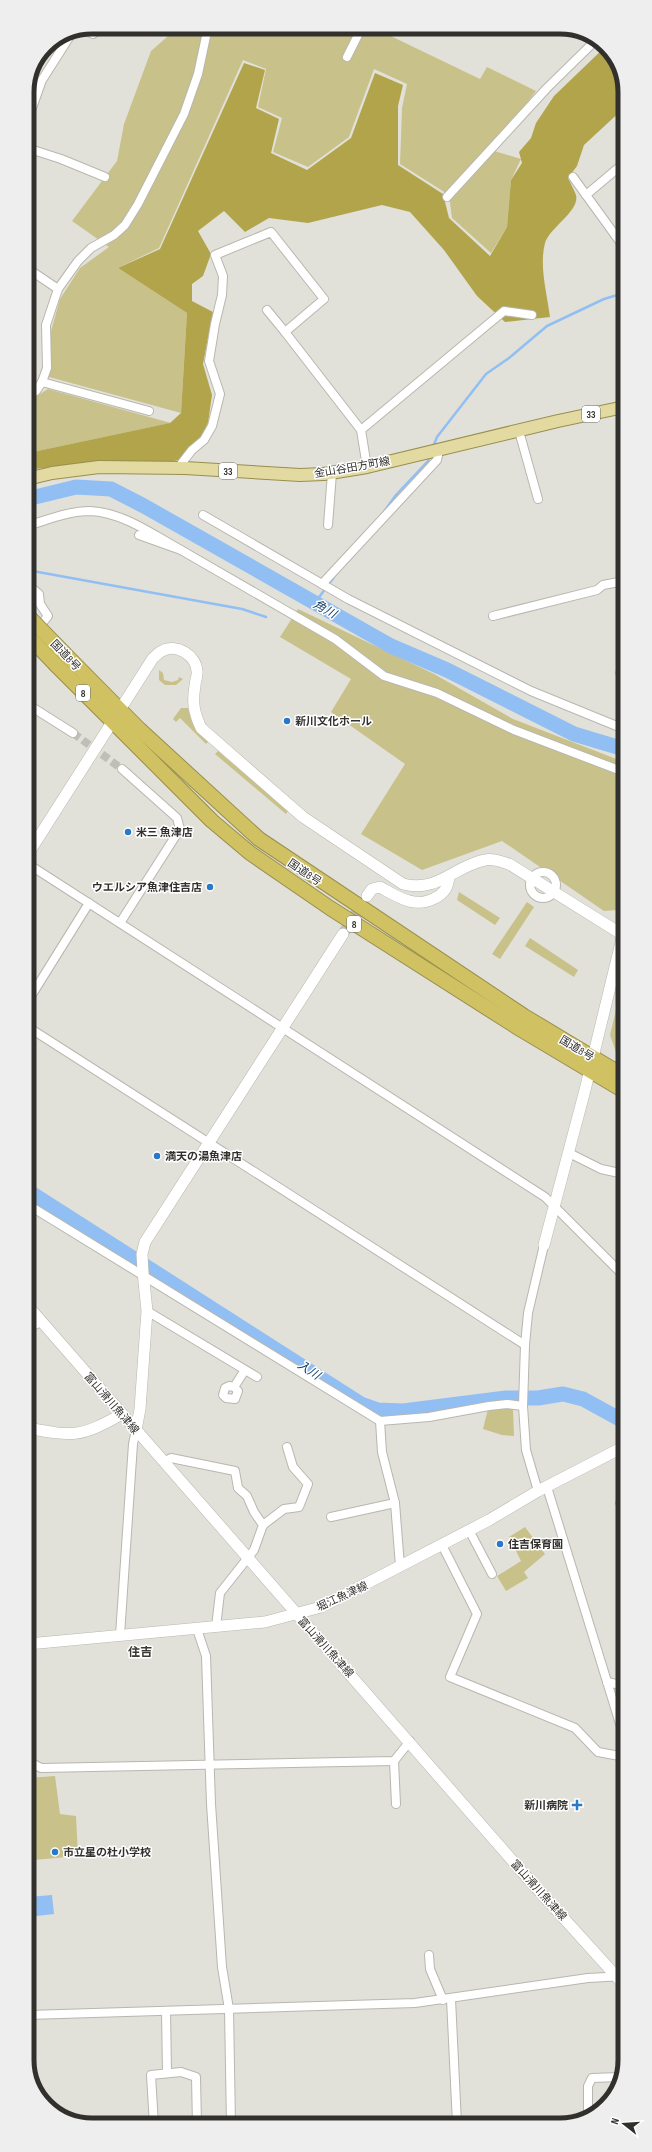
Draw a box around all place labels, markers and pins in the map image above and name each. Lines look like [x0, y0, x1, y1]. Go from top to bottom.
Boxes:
place label: 新川文化ホール [295, 715, 372, 728]
marker: 新川文化ホール [282, 716, 292, 726]
place label: 米三 魚津店 [136, 826, 193, 839]
marker: 米三 魚津店 [123, 827, 133, 837]
place label: ウエルシア魚津住吉店 [92, 881, 202, 894]
marker: ウエルシア魚津住吉店 [205, 882, 215, 892]
place label: 満天の湯魚津店 [165, 1150, 242, 1163]
marker: 満天の湯魚津店 [152, 1151, 162, 1161]
place label: 住吉保育園 [508, 1538, 563, 1551]
marker: 住吉保育園 [495, 1539, 505, 1549]
place label: 新川病院 [524, 1799, 568, 1812]
marker: 新川病院 [571, 1799, 583, 1811]
place label: 市立星の杜小学校 [63, 1846, 151, 1859]
marker: 市立星の杜小学校 [50, 1847, 60, 1857]

